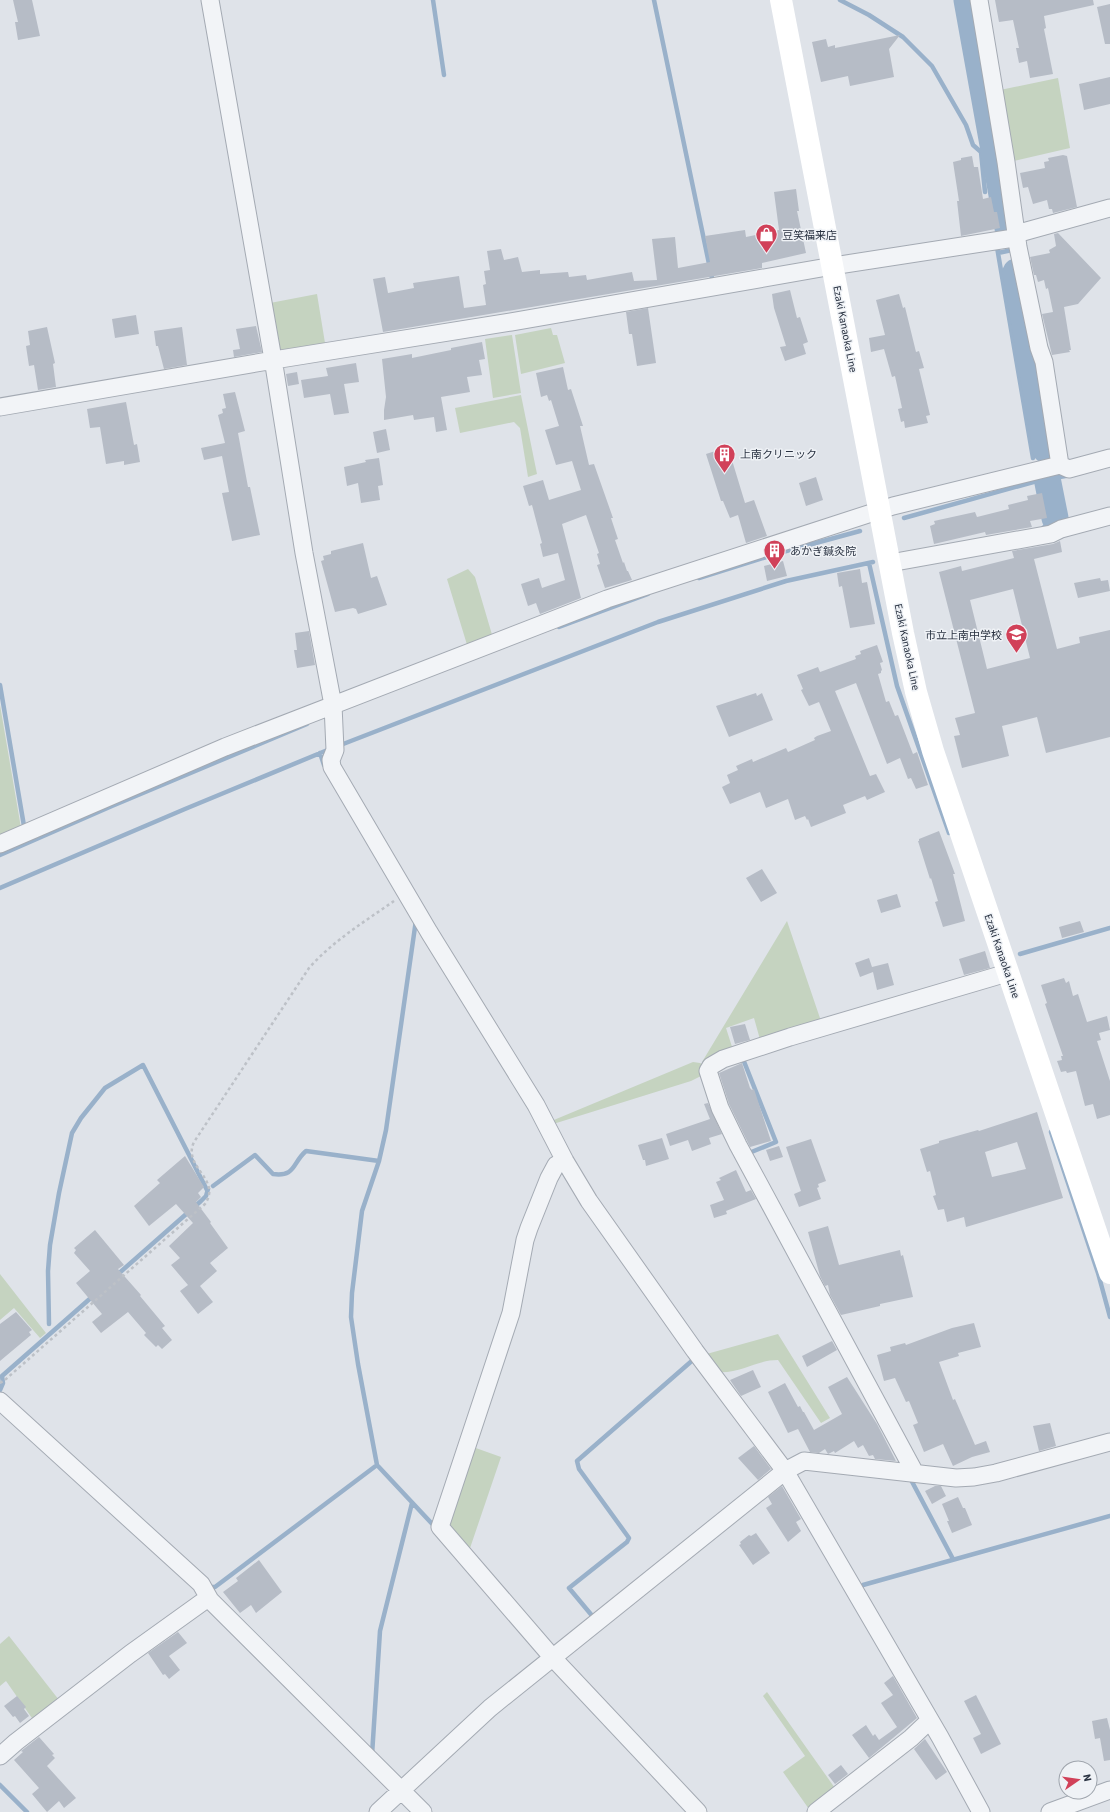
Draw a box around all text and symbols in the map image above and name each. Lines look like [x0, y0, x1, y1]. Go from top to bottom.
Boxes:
shop icon: 豆笑福来店 [754, 222, 780, 255]
place label: 豆笑福来店 [782, 228, 837, 243]
street label: Ezaki Kanaoka Line [829, 284, 861, 374]
building icon: 上南クリニック [711, 441, 737, 474]
place label: 上南クリニック [740, 447, 817, 462]
building icon: あかぎ鍼灸院 [762, 538, 788, 571]
place label: あかぎ鍼灸院 [790, 544, 856, 559]
street label: Ezaki Kanaoka Line [890, 602, 924, 692]
school or university icon: 市立上南中学校 [1004, 622, 1030, 655]
place label: 市立上南中学校 [925, 628, 1002, 643]
street label: Ezaki Kanaoka Line [981, 912, 1024, 1001]
north arrow [1058, 1760, 1098, 1800]
text: N [1079, 1773, 1095, 1783]

